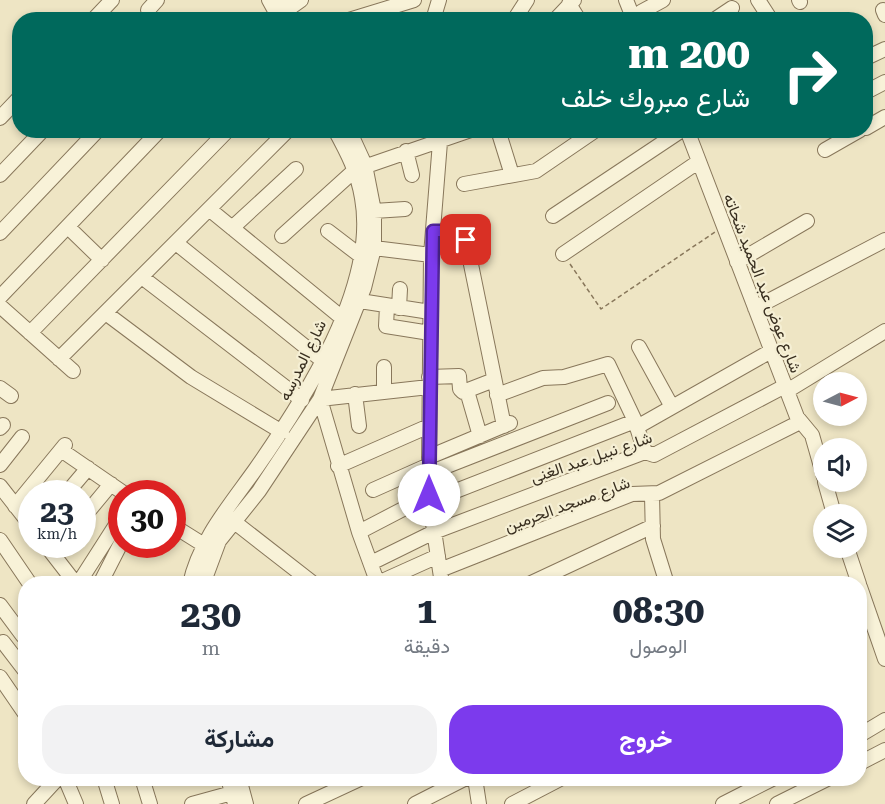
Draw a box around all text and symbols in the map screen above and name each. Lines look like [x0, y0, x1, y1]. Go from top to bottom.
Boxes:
text: 200 m [628, 29, 750, 78]
icon: right [771, 36, 849, 114]
text: شارع مبروك خلف [561, 82, 750, 114]
street label: شارع عوض عبد الحميد شحاته [718, 191, 805, 376]
pin [440, 214, 491, 265]
icon: arrive [449, 223, 482, 256]
street label: شارع المدرسه [275, 317, 332, 405]
north arrow [813, 372, 867, 426]
map controls [813, 372, 867, 558]
street label: شارع نبيل عبد الغنى [528, 428, 655, 489]
button: sound [813, 438, 867, 492]
position arrow [397, 463, 461, 527]
street label: شارع مسجد الحرمين [502, 473, 633, 538]
speed limit sign: 30 [108, 480, 186, 558]
text: 23 [40, 494, 74, 529]
button: layers [813, 504, 867, 558]
text: km/h [37, 525, 77, 543]
text: 1 [417, 590, 437, 632]
text: 08:30 [613, 590, 704, 632]
text: 230 [181, 594, 241, 636]
text: دقيقة [404, 634, 450, 658]
text: الوصول [630, 634, 687, 658]
text: m [202, 636, 220, 660]
button: مشاركة [42, 705, 437, 774]
button: خروج [449, 705, 843, 774]

